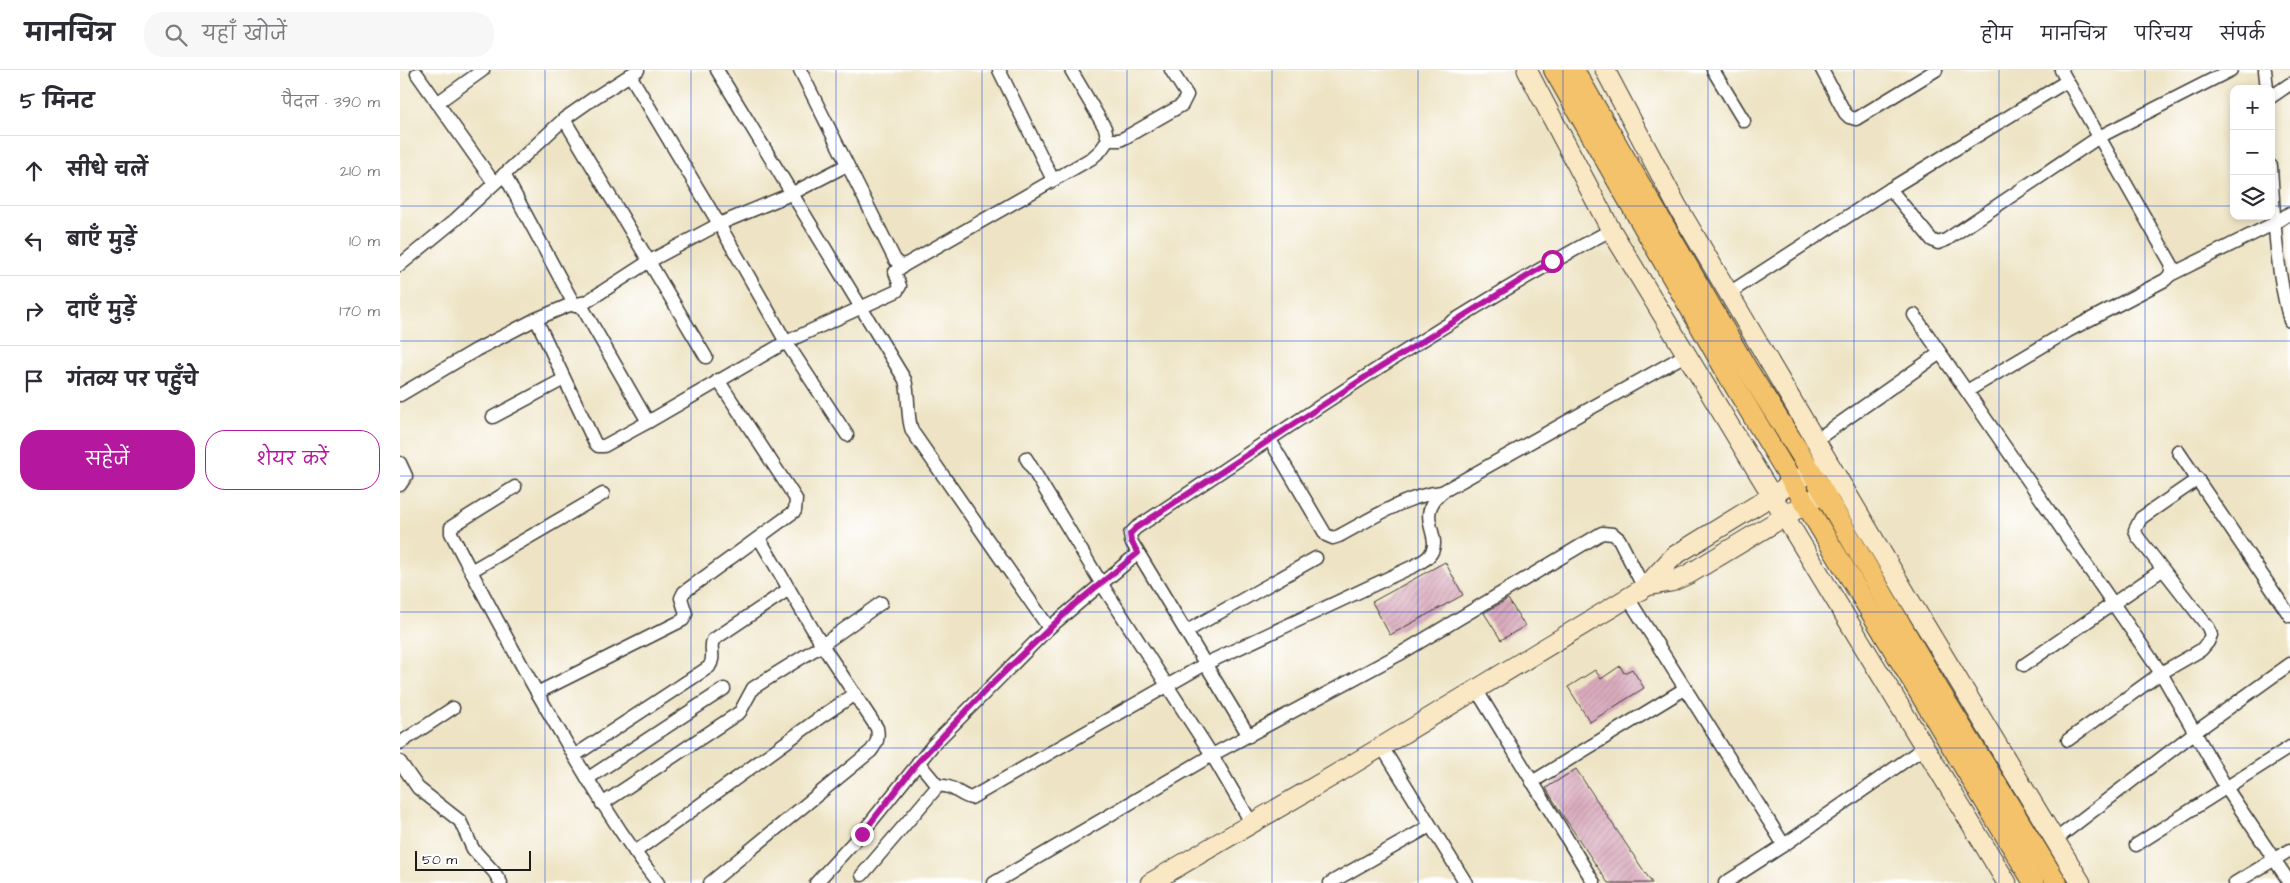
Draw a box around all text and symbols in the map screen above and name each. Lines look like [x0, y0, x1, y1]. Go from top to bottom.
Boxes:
search box [144, 12, 494, 57]
text: मानचित्र [25, 17, 114, 51]
icon: search [162, 21, 190, 49]
text: यहाँ खोजें [202, 21, 287, 48]
text: होम [1981, 22, 2013, 47]
text: मानचित्र [2041, 22, 2107, 47]
text: परिचय [2135, 22, 2192, 47]
text: संपर्क [2220, 22, 2265, 47]
map controls [2230, 85, 2275, 220]
button: + [2230, 85, 2275, 130]
text: 5 मिनट [20, 87, 94, 116]
text: पैदल · 390 m [282, 91, 380, 113]
button: − [2230, 130, 2275, 175]
icon: ahead [20, 157, 48, 185]
text: सीधे चलें [67, 157, 148, 184]
text: 210 m [340, 160, 380, 182]
button: layers [2230, 175, 2275, 220]
icon: left [20, 227, 48, 255]
text: बाएँ मुड़ें [67, 227, 136, 254]
text: 10 m [349, 230, 380, 252]
route start [1541, 250, 1564, 273]
icon: right [20, 297, 48, 325]
text: दाएँ मुड़ें [67, 297, 136, 324]
text: 170 m [339, 300, 380, 322]
icon: arrive [20, 367, 48, 395]
text: गंतव्य पर पहुँचे [67, 367, 198, 394]
button: सहेजें [20, 430, 195, 490]
button: शेयर करें [205, 430, 380, 490]
route end [851, 823, 874, 846]
scale bar [415, 848, 531, 871]
text: 50 m [422, 850, 457, 870]

